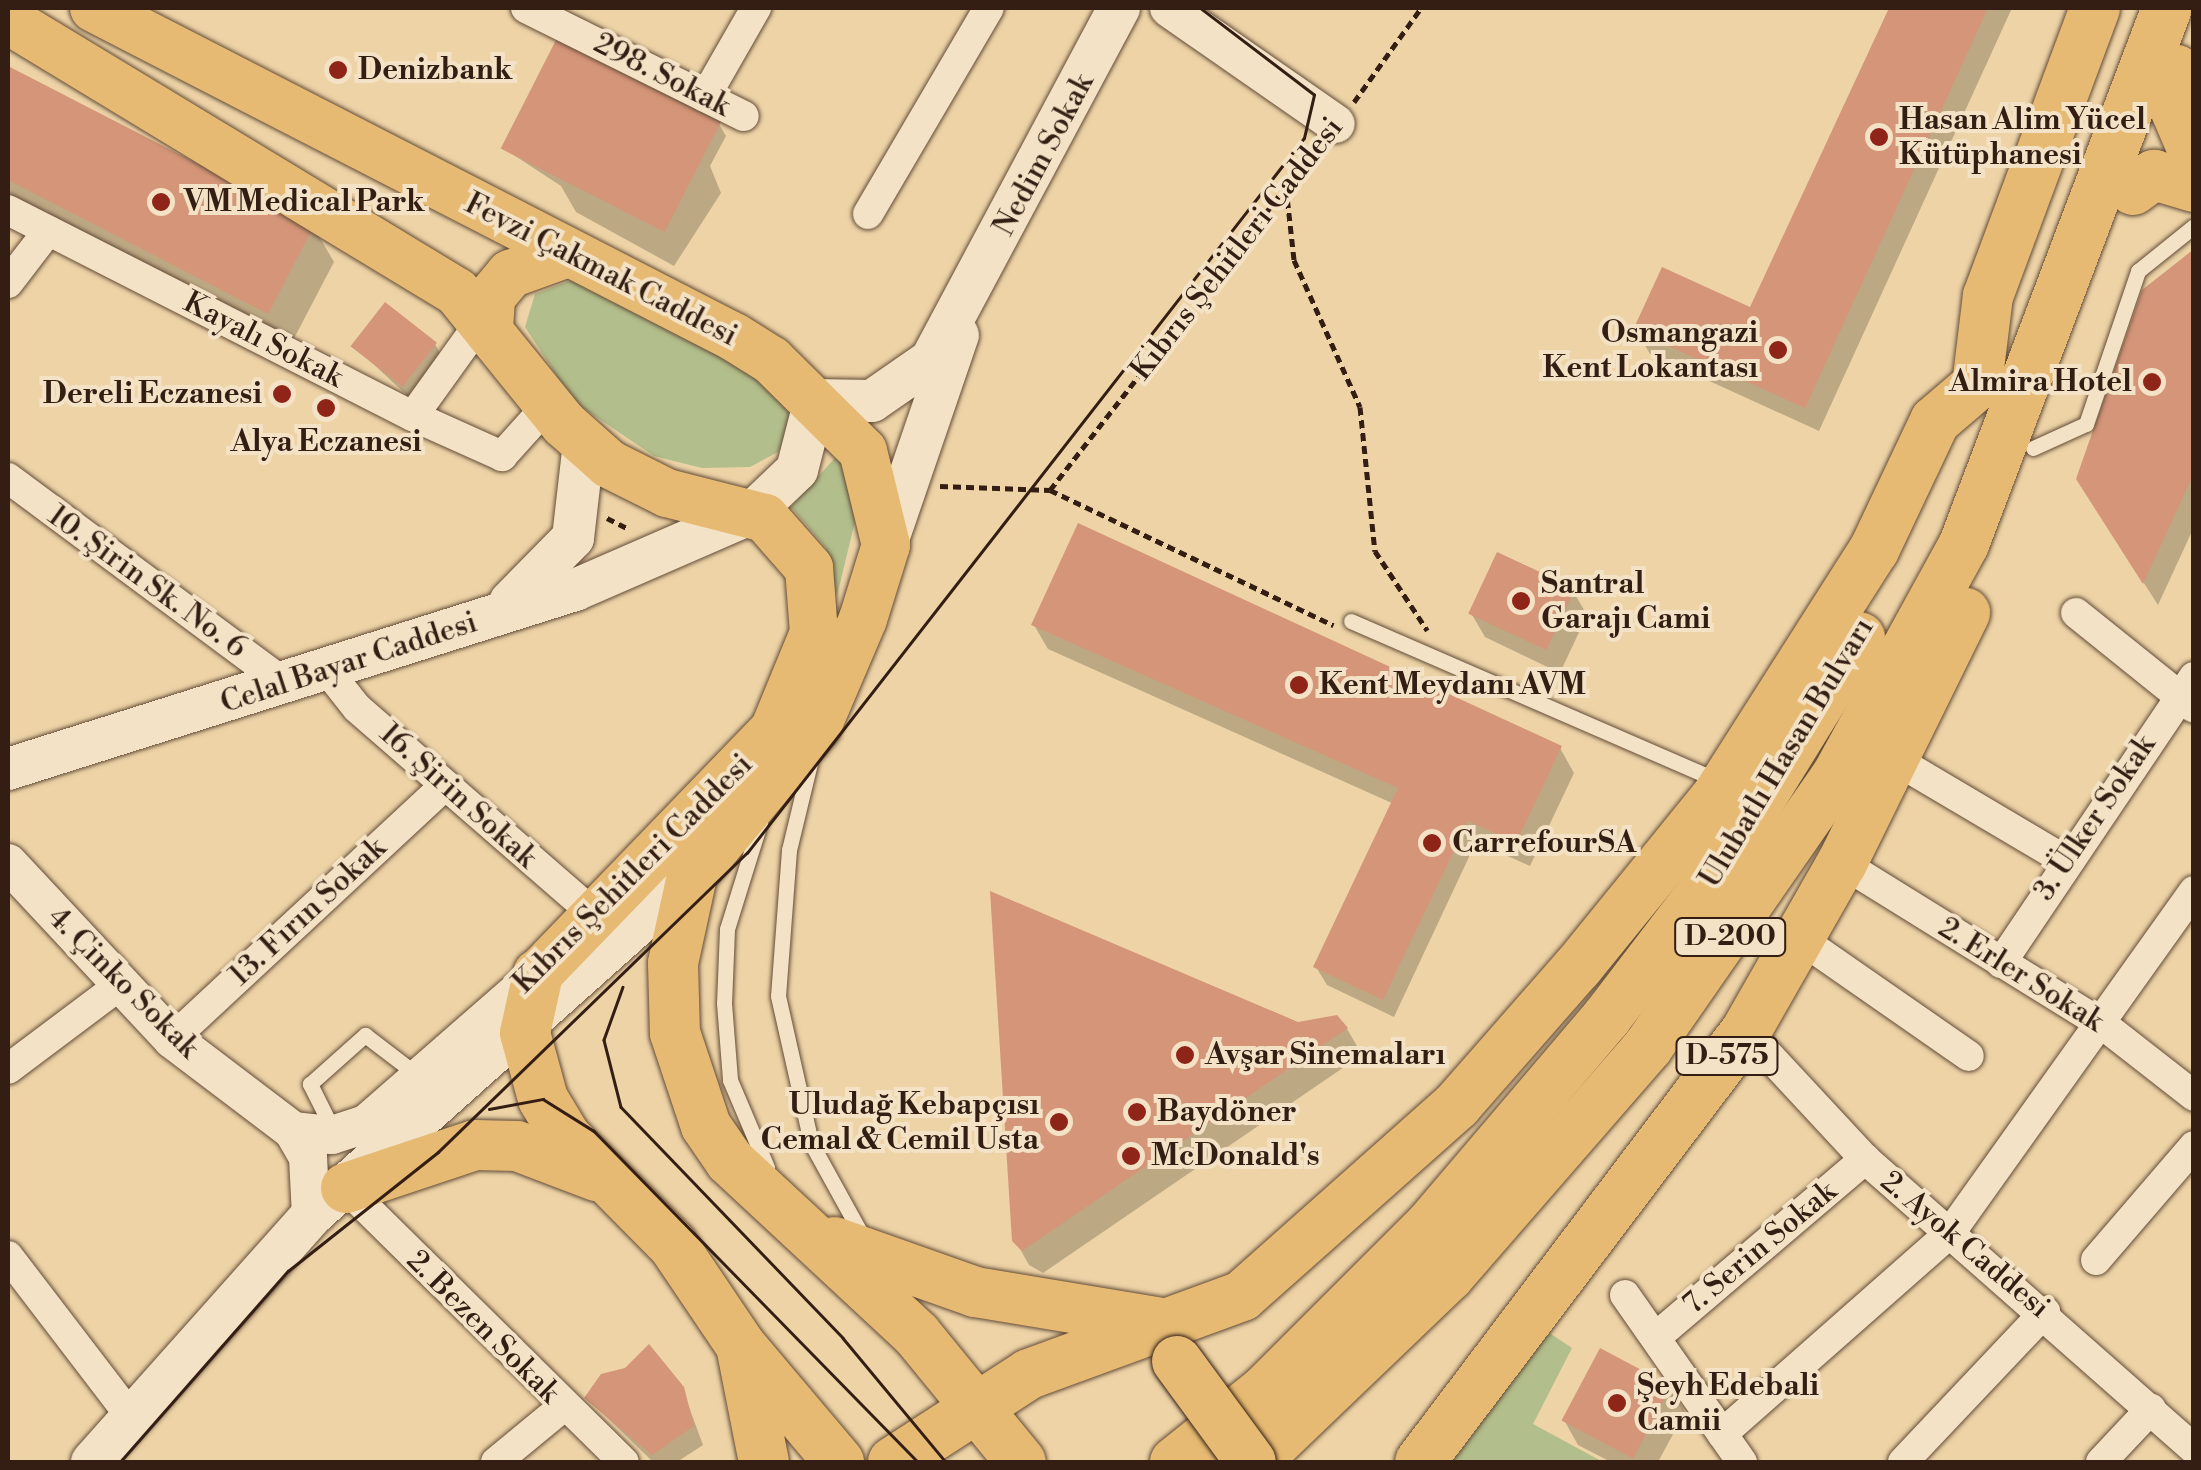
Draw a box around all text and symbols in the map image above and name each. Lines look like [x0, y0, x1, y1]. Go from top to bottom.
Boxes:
street label: 298. Sokak [588, 25, 736, 125]
place label: Denizbank [358, 52, 512, 88]
marker: Denizbank [327, 59, 349, 81]
street label: Nedim Sokak [986, 68, 1102, 242]
place label: Hasan Alim Yücel Kütüphanesi [1899, 102, 2146, 172]
street label: Kıbrıs Şehitleri Caddesi [1123, 110, 1351, 388]
marker: Hasan Alim Yücel Kütüphanesi [1868, 126, 1890, 148]
place label: VM Medical Park [184, 184, 425, 220]
street label: Fevzi Çakmak Caddesi [459, 186, 743, 354]
marker: VM Medical Park [148, 189, 174, 215]
street label: Kayalı Sokak [177, 284, 349, 396]
place label: Osmangazi Kent Lokantası [1542, 315, 1758, 386]
marker: Osmangazi Kent Lokantası [1767, 339, 1789, 361]
place label: Almira Hotel [1949, 364, 2132, 400]
marker: Almira Hotel [2141, 371, 2163, 393]
place label: Dereli Eczanesi [43, 376, 262, 412]
marker: Dereli Eczanesi [271, 383, 293, 405]
marker: Alya Eczanesi [315, 397, 337, 419]
place label: Alya Eczanesi [230, 424, 422, 460]
street label: 10. Şirin Sk. No. 6 [41, 498, 253, 666]
place label: Santral Garajı Cami [1541, 566, 1710, 636]
marker: Santral Garajı Cami [1510, 590, 1532, 612]
street label: Celal Bayar Caddesi [216, 605, 482, 721]
street label: Ulubatlı Hasan Bulvarı [1692, 612, 1882, 894]
place label: Kent Meydanı AVM [1319, 667, 1586, 703]
marker: Kent Meydanı AVM [1288, 674, 1310, 696]
street label: 16. Şirin Sokak [372, 716, 544, 876]
street label: 3. Ülker Sokak [2026, 728, 2164, 908]
street label: Kıbrıs Şehitleri Caddesi [506, 747, 760, 1001]
place label: CarrefourSA [1452, 825, 1636, 861]
street label: 13. Fırın Sokak [222, 830, 394, 994]
marker: CarrefourSA [1421, 832, 1443, 854]
street label: 4. Çinko Sokak [40, 900, 206, 1066]
street label: 2. Erler Sokak [1932, 910, 2110, 1040]
road number: D-200 [1672, 914, 1788, 960]
road number: D-575 [1674, 1033, 1780, 1079]
place label: Avşar Sinemaları [1205, 1037, 1445, 1073]
marker: Avşar Sinemaları [1174, 1044, 1196, 1066]
place label: Uludağ Kebapçısı Cemal & Cemil Usta [761, 1087, 1039, 1158]
place label: Baydöner [1157, 1094, 1297, 1130]
marker: Baydöner [1126, 1101, 1148, 1123]
marker: Uludağ Kebapçısı Cemal & Cemil Usta [1048, 1111, 1070, 1133]
place label: McDonald's [1151, 1138, 1320, 1174]
marker: McDonald's [1120, 1145, 1142, 1167]
street label: 2. Ayok Caddesi [1873, 1164, 2057, 1326]
street label: 7. Serin Sokak [1676, 1174, 1844, 1322]
street label: 2. Bezen Sokak [399, 1243, 567, 1411]
place label: Şeyh Edebali Camii [1637, 1368, 1819, 1438]
marker: Şeyh Edebali Camii [1606, 1392, 1628, 1414]

